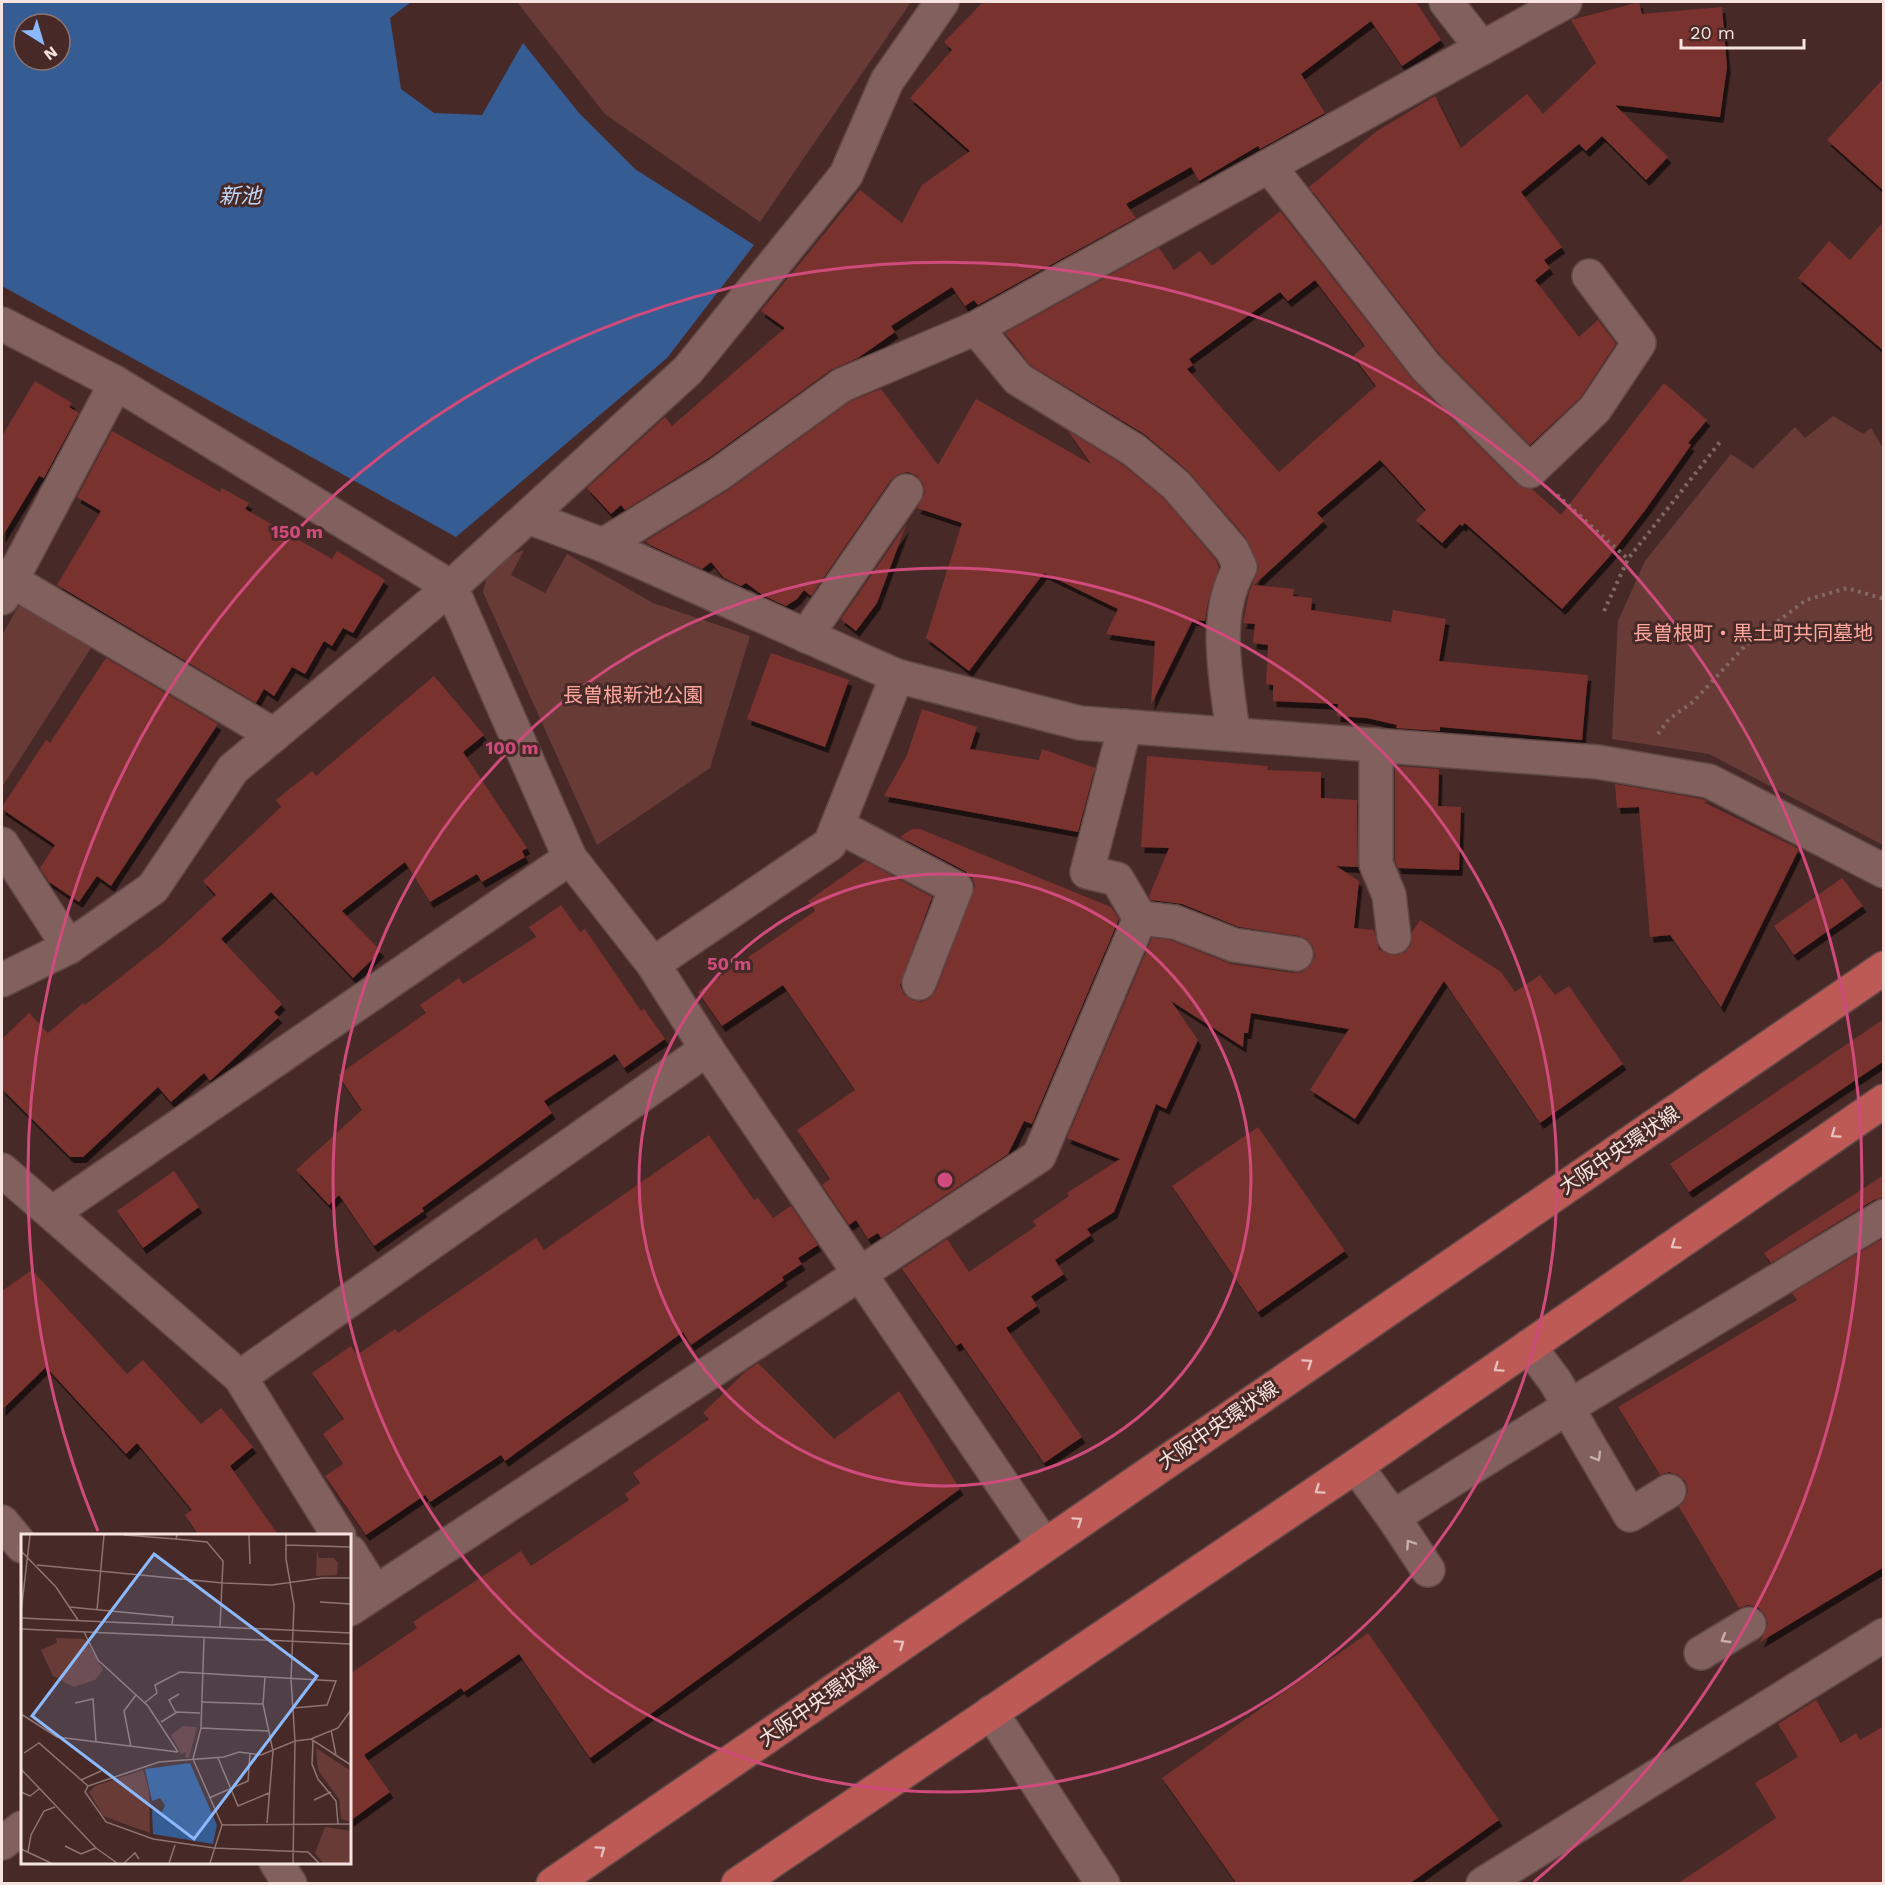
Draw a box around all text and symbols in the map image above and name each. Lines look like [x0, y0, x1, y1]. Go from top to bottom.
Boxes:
north arrow [12, 12, 72, 72]
scale bar [1681, 12, 1804, 50]
text: 20 m [1690, 22, 1735, 43]
text: N [40, 42, 61, 65]
water label: 新池 [219, 183, 263, 208]
text: 150 m [271, 521, 323, 542]
park label: 長曽根町・黒土町共同墓地 [1633, 621, 1873, 645]
park label: 長曽根新池公園 [563, 683, 703, 707]
text: 100 m [485, 737, 539, 758]
text: 50 m [707, 953, 751, 974]
street label: 大阪中央環状線 [1554, 1101, 1684, 1199]
one-way arrow [1831, 1127, 1842, 1138]
centre of rings [935, 1170, 955, 1190]
one-way arrow [1671, 1238, 1682, 1249]
one-way arrow [1301, 1359, 1312, 1370]
one-way arrow [1493, 1361, 1504, 1372]
street label: 大阪中央環状線 [1153, 1376, 1283, 1474]
one-way arrow [1589, 1451, 1601, 1461]
one-way arrow [1315, 1483, 1326, 1494]
one-way arrow [1071, 1517, 1082, 1528]
inset map [21, 1534, 351, 1864]
one-way arrow [1406, 1539, 1417, 1550]
one-way arrow [1721, 1631, 1731, 1643]
one-way arrow [893, 1640, 904, 1651]
street label: 大阪中央環状線 [754, 1651, 882, 1751]
one-way arrow [595, 1846, 606, 1857]

